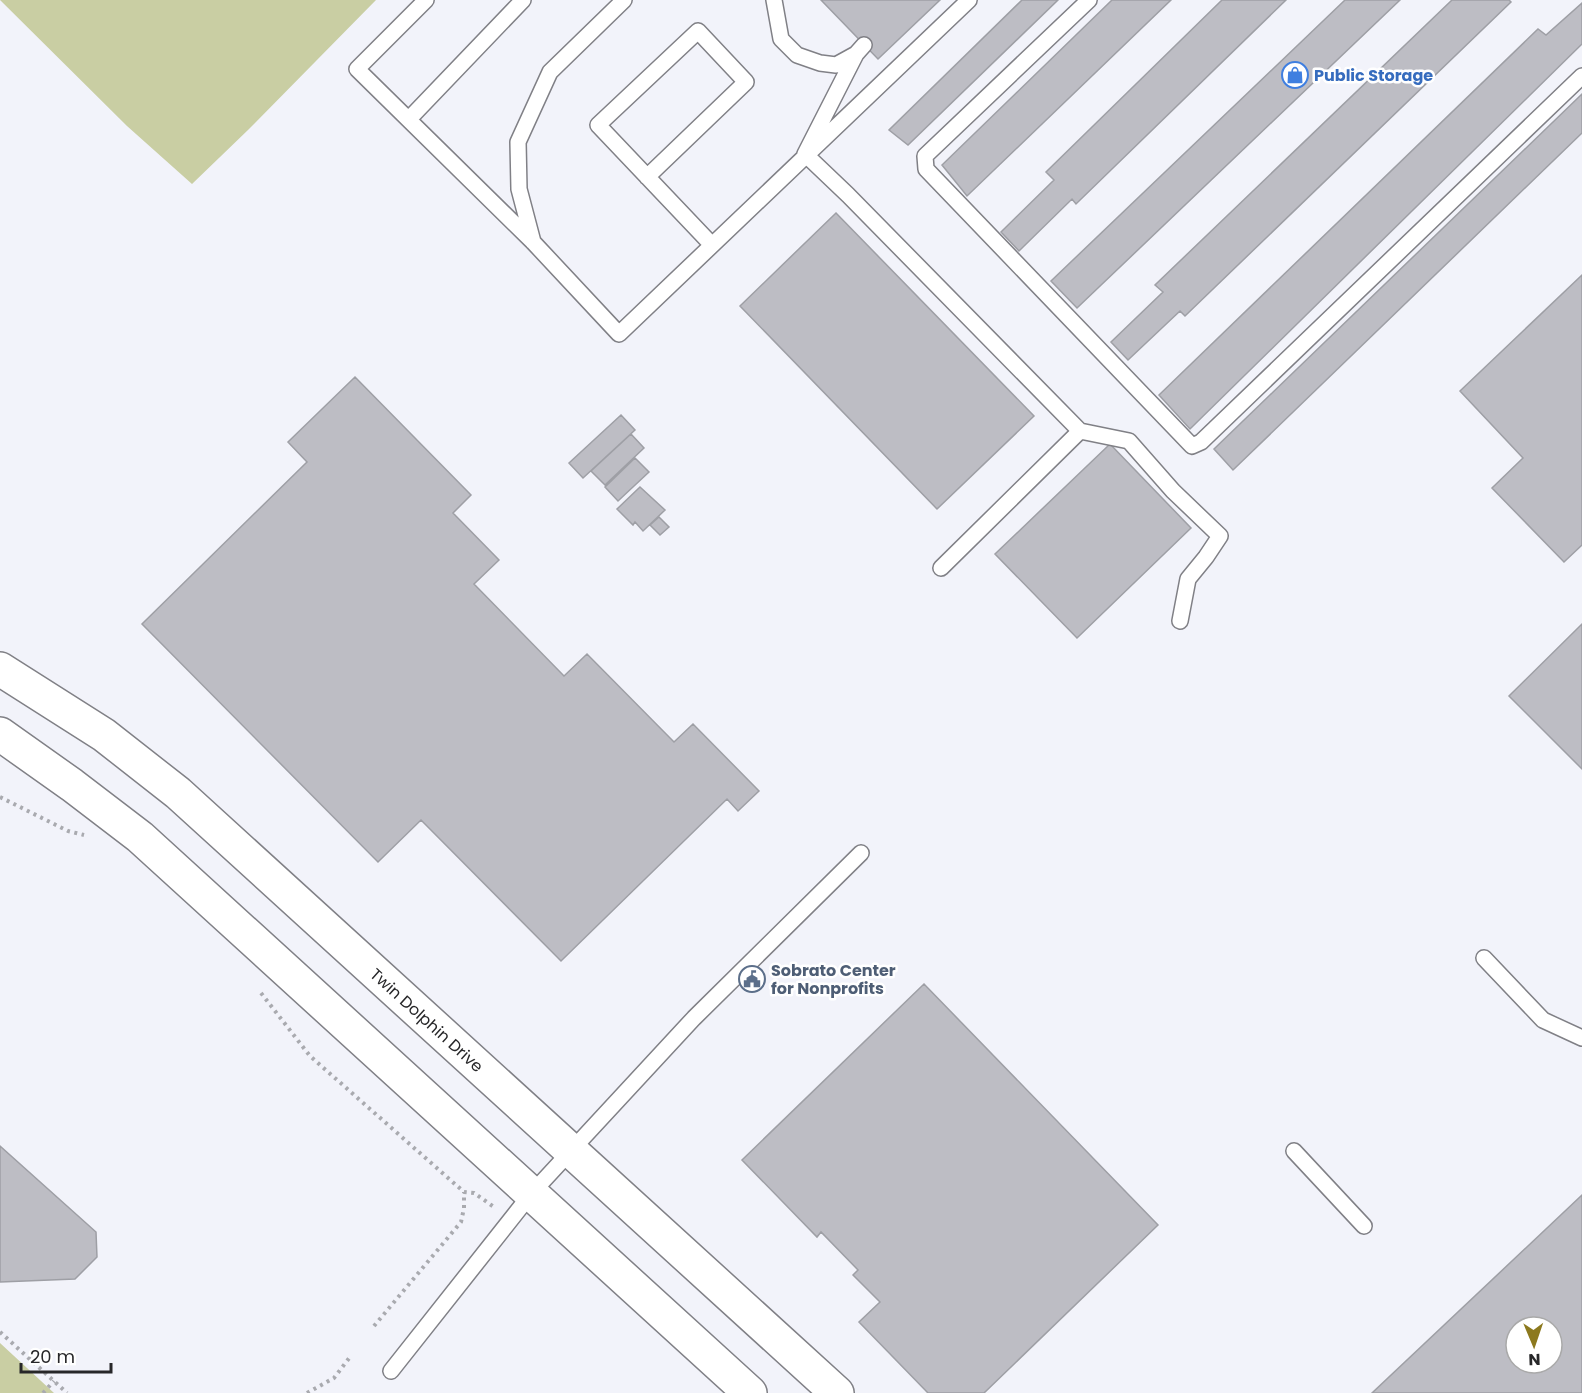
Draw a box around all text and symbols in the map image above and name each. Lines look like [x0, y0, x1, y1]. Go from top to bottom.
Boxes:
shop icon: Public Storage [1280, 60, 1310, 90]
place label: Public Storage [1314, 64, 1433, 87]
place label: Sobrato Center for Nonprofits [771, 959, 896, 1000]
street label: Twin Dolphin Drive [365, 963, 488, 1078]
public building icon: Sobrato Center for Nonprofits [737, 964, 767, 994]
north arrow [1504, 1315, 1564, 1375]
scale bar [21, 1336, 111, 1374]
text: 20 m [30, 1344, 75, 1369]
text: N [1528, 1348, 1541, 1371]

